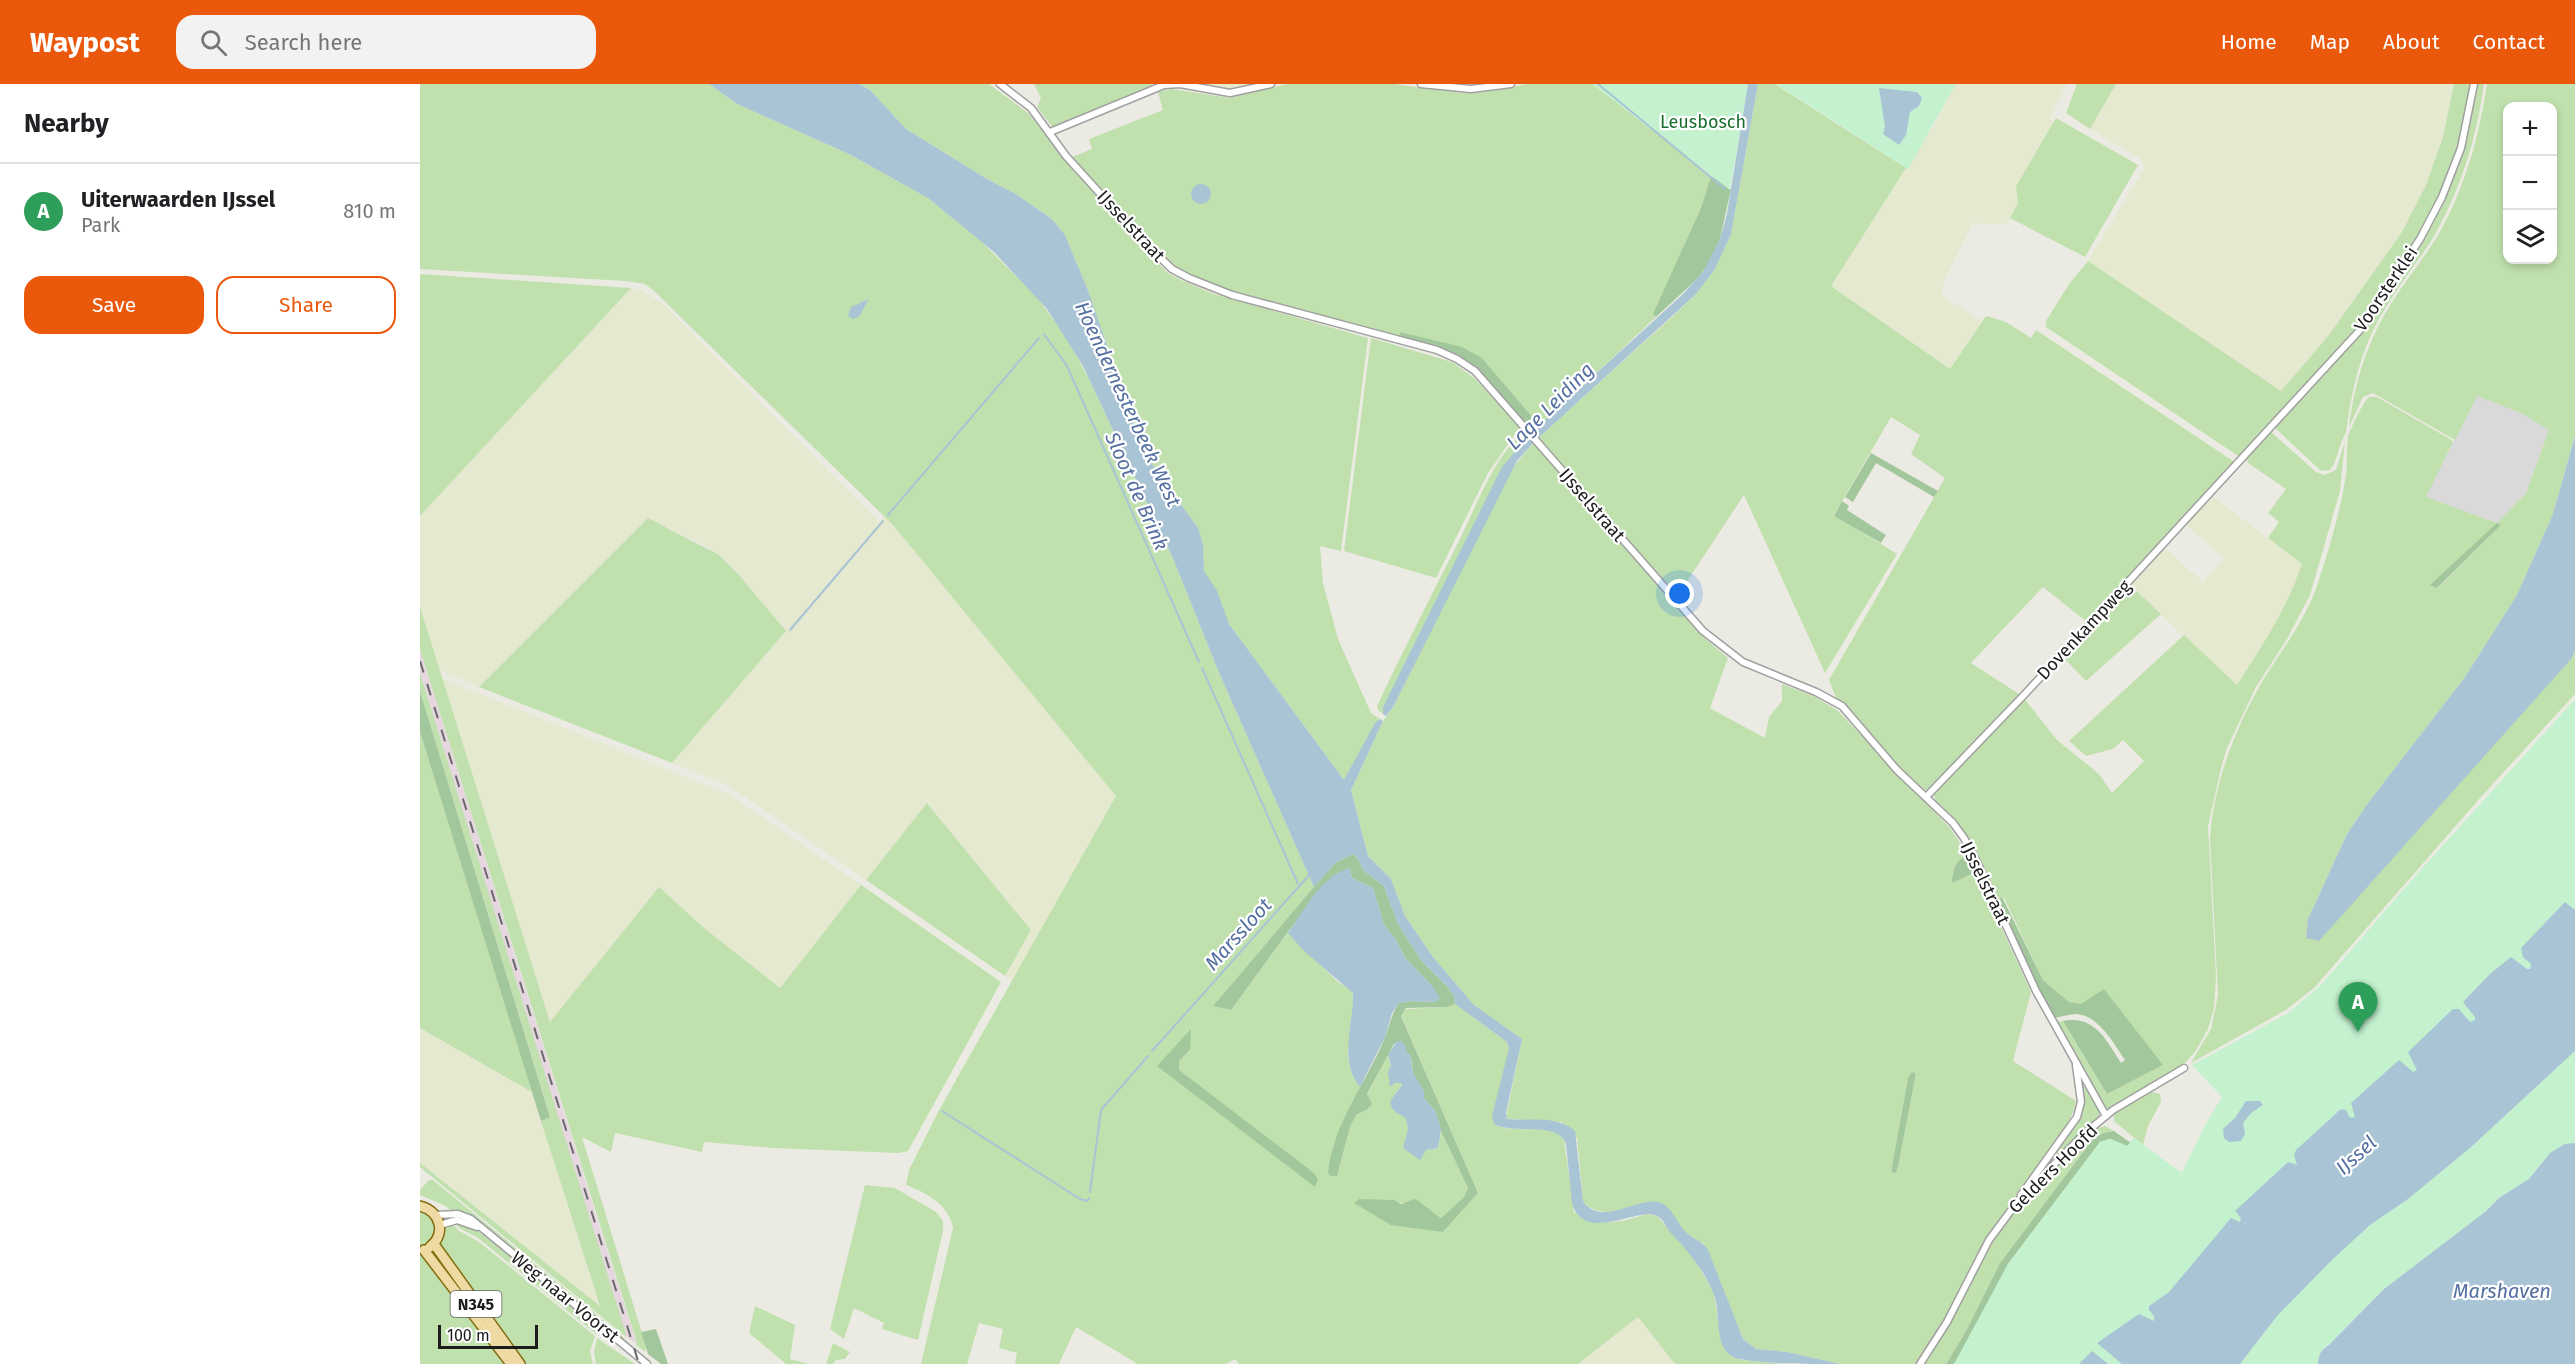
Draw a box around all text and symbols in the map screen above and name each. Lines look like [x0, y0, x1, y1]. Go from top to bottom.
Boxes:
search box [176, 15, 596, 69]
text: Waypost [30, 26, 140, 59]
icon: search [197, 26, 230, 59]
text: Search here [245, 29, 362, 56]
text: Home [2221, 29, 2277, 55]
text: Map [2310, 29, 2350, 55]
text: About [2383, 29, 2440, 55]
text: Contact [2473, 29, 2545, 55]
map controls [2503, 102, 2557, 264]
button: + [2503, 102, 2557, 156]
text: Nearby [24, 108, 109, 139]
park label: Leusbosch [1660, 111, 1746, 133]
button: − [2503, 156, 2557, 210]
text: Uiterwaarden IJssel [81, 186, 275, 213]
street label: IJsselstraat [1092, 186, 1170, 267]
text: A [38, 199, 49, 223]
text: 810 m [343, 199, 396, 223]
button: layers [2503, 210, 2557, 264]
text: Park [81, 213, 120, 237]
street label: Voorsterklei [2349, 242, 2423, 336]
button: Save [24, 276, 204, 334]
button: Share [216, 276, 396, 334]
water label: Hoendernesterbeek West [1070, 298, 1187, 511]
water label: Lage Leiding [1501, 357, 1599, 455]
water label: Sloot de Brink [1100, 427, 1174, 554]
street label: IJsselstraat [1554, 464, 1630, 546]
street label: Dovenkampweg [2032, 575, 2136, 684]
your location [1665, 579, 1694, 608]
street label: IJsselstraat [1955, 838, 2015, 929]
water label: Marssloot [1200, 893, 1277, 975]
pin: A [2338, 982, 2378, 1032]
street label: Gelders Hoofd [2004, 1120, 2102, 1218]
water label: IJssel [2331, 1131, 2381, 1179]
street label: Weg naar Voorst [507, 1247, 624, 1348]
water label: Marshaven [2453, 1279, 2551, 1303]
road number: N345 [451, 1291, 502, 1317]
scale bar [438, 1322, 538, 1350]
text: 100 m [447, 1326, 490, 1345]

